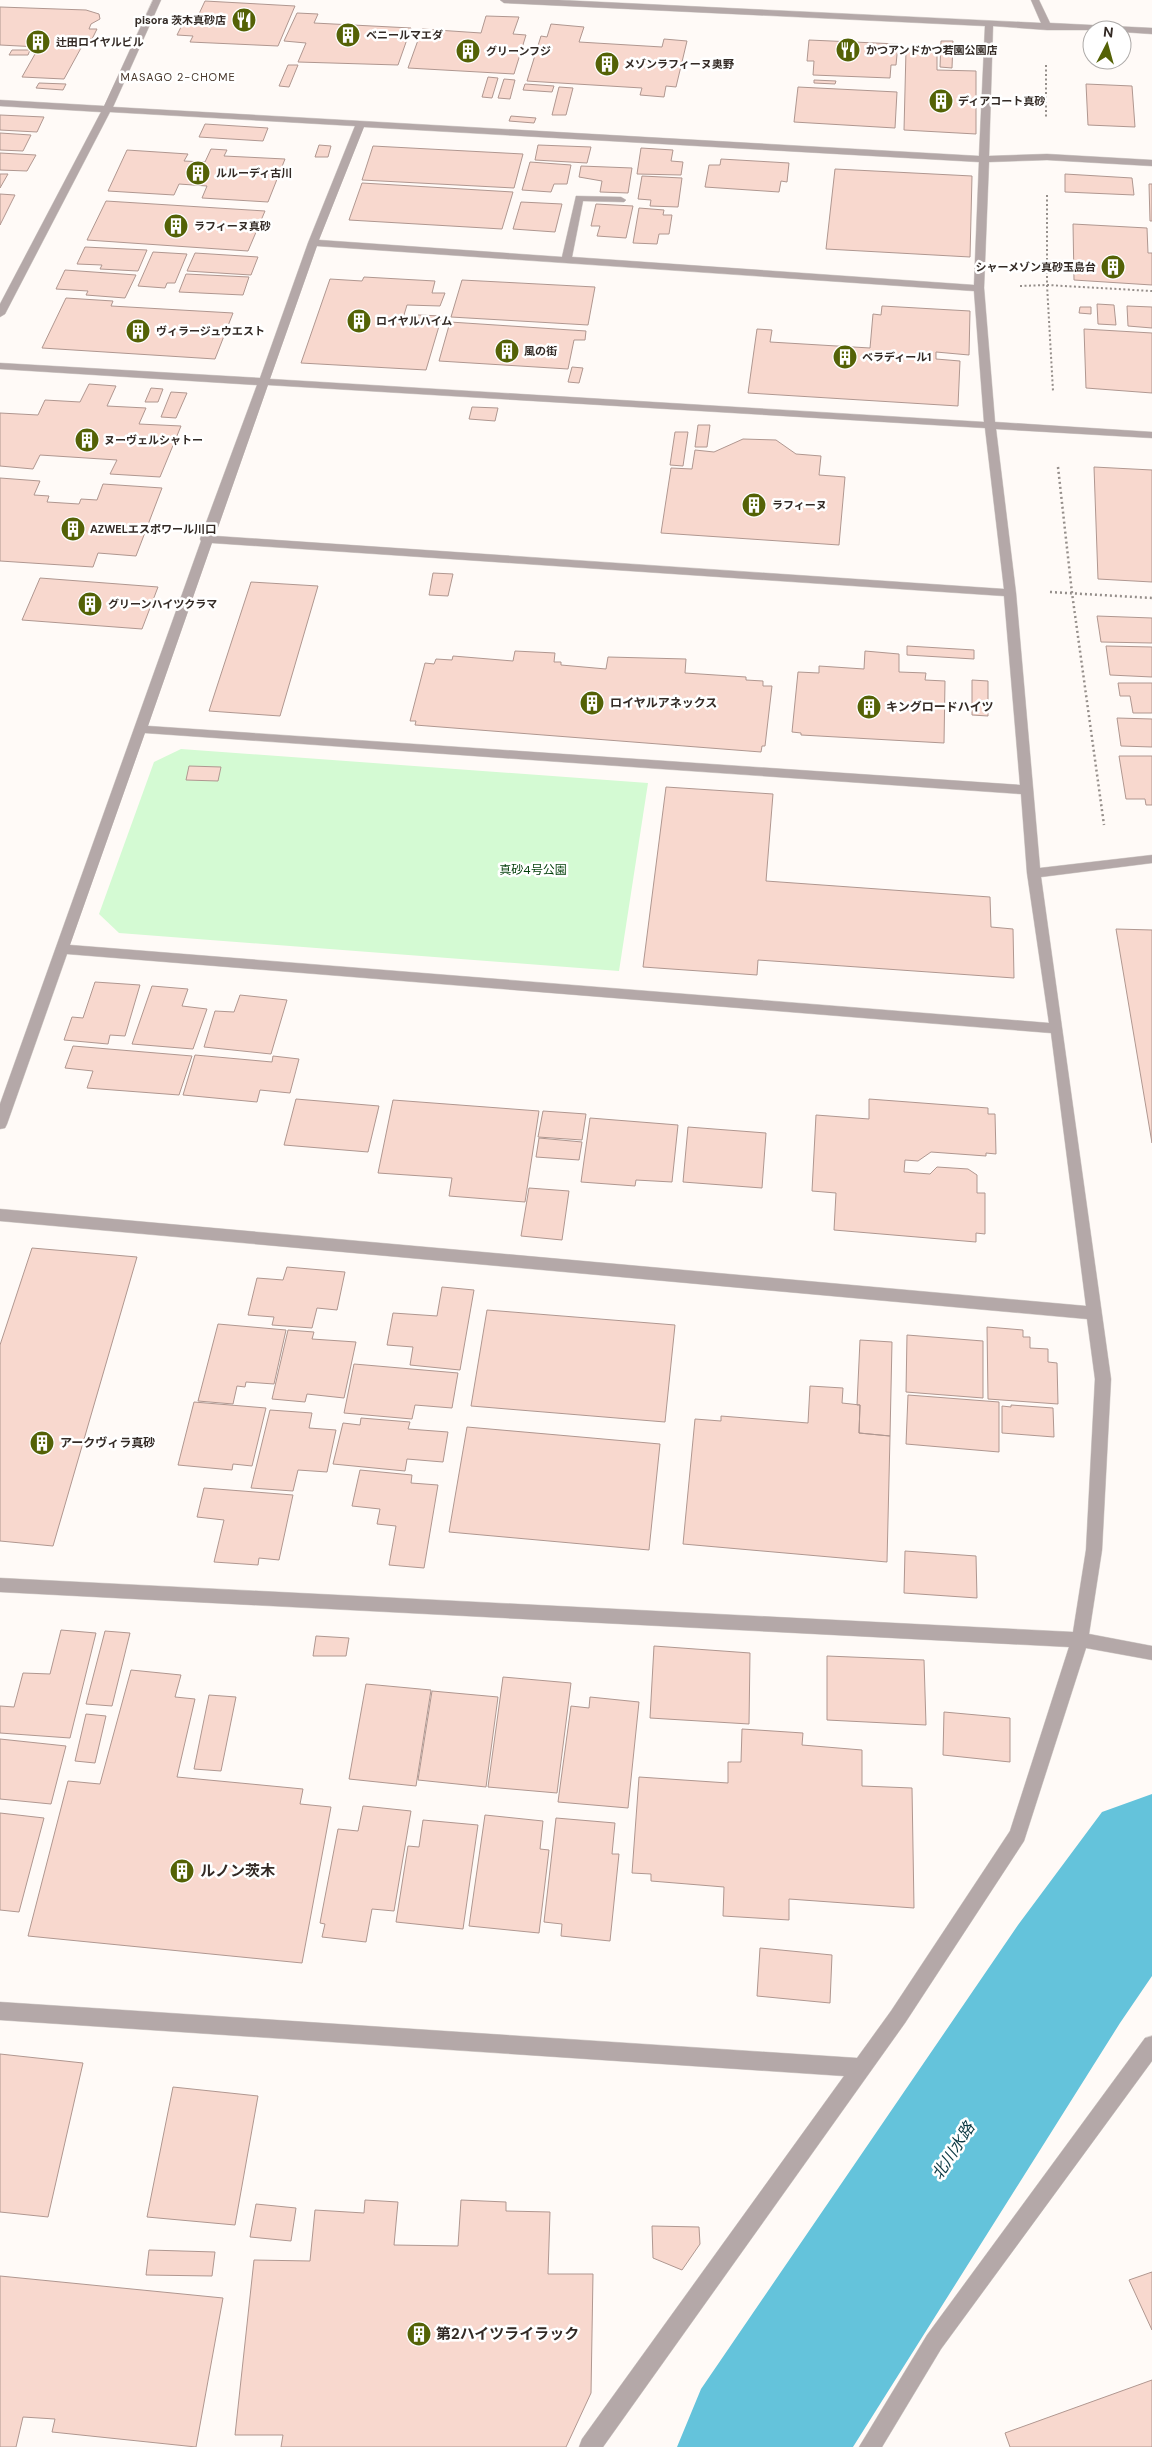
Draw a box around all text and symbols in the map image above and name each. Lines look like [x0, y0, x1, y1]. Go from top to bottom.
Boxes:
restaurant icon: pisora 茨木真砂店 [231, 7, 257, 33]
place label: pisora 茨木真砂店 [135, 13, 226, 27]
north arrow [1082, 20, 1132, 70]
building icon: ベニールマエダ [335, 22, 361, 48]
text: N [1102, 23, 1114, 42]
place label: ベニールマエダ [366, 28, 443, 42]
building icon: 辻田ロイヤルビル [25, 29, 51, 55]
place label: 辻田ロイヤルビル [56, 35, 144, 49]
restaurant icon: かつアンドかつ若園公園店 [835, 37, 861, 63]
building icon: グリーンフジ [455, 38, 481, 64]
place label: かつアンドかつ若園公園店 [866, 43, 998, 57]
place label: グリーンフジ [486, 44, 551, 58]
building icon: メゾンラフィーヌ奥野 [594, 51, 620, 77]
place label: メゾンラフィーヌ奥野 [624, 57, 735, 71]
district label: MASAGO 2-CHOME [120, 70, 236, 84]
building icon: ディアコート真砂 [928, 88, 954, 114]
place label: ディアコート真砂 [958, 94, 1045, 108]
building icon: ルルーディ古川 [185, 160, 211, 186]
place label: ルルーディ古川 [216, 166, 292, 180]
building icon: ラフィーヌ真砂 [163, 213, 189, 239]
place label: ラフィーヌ真砂 [194, 219, 271, 233]
building icon: シャーメゾン真砂玉島台 [1100, 254, 1126, 280]
place label: シャーメゾン真砂玉島台 [975, 260, 1096, 274]
building icon: ロイヤルハイム [346, 308, 372, 334]
place label: ロイヤルハイム [376, 314, 452, 328]
building icon: ヴィラージュウエスト [125, 318, 151, 344]
place label: ヴィラージュウエスト [156, 324, 265, 338]
building icon: 風の街 [494, 338, 520, 364]
place label: 風の街 [524, 344, 557, 358]
building icon: ベラディール1 [832, 344, 858, 370]
place label: ベラディール1 [862, 350, 931, 364]
building icon: ヌーヴェルシャトー [74, 427, 100, 453]
place label: ヌーヴェルシャトー [104, 433, 203, 447]
building icon: ラフィーヌ [741, 492, 767, 518]
place label: ラフィーヌ [772, 498, 827, 512]
building icon: AZWELエスポワール川口 [60, 516, 86, 542]
place label: AZWELエスポワール川口 [90, 522, 216, 536]
building icon: グリーンハイツクラマ [77, 591, 103, 617]
place label: グリーンハイツクラマ [108, 597, 217, 611]
building icon: ロイヤルアネックス [579, 690, 605, 716]
building icon: キングロードハイツ [856, 694, 882, 720]
place label: ロイヤルアネックス [610, 695, 717, 711]
place label: キングロードハイツ [886, 699, 993, 715]
park label: 真砂4号公園 [499, 862, 567, 878]
building icon: アークヴィラ真砂 [29, 1430, 55, 1456]
place label: アークヴィラ真砂 [60, 1435, 155, 1451]
building icon: ルノン茨木 [169, 1858, 195, 1884]
place label: ルノン茨木 [200, 1861, 275, 1881]
water label: 北川水路 [927, 2117, 980, 2184]
building icon: 第2ハイツライラック [406, 2321, 432, 2347]
place label: 第2ハイツライラック [436, 2324, 579, 2344]

